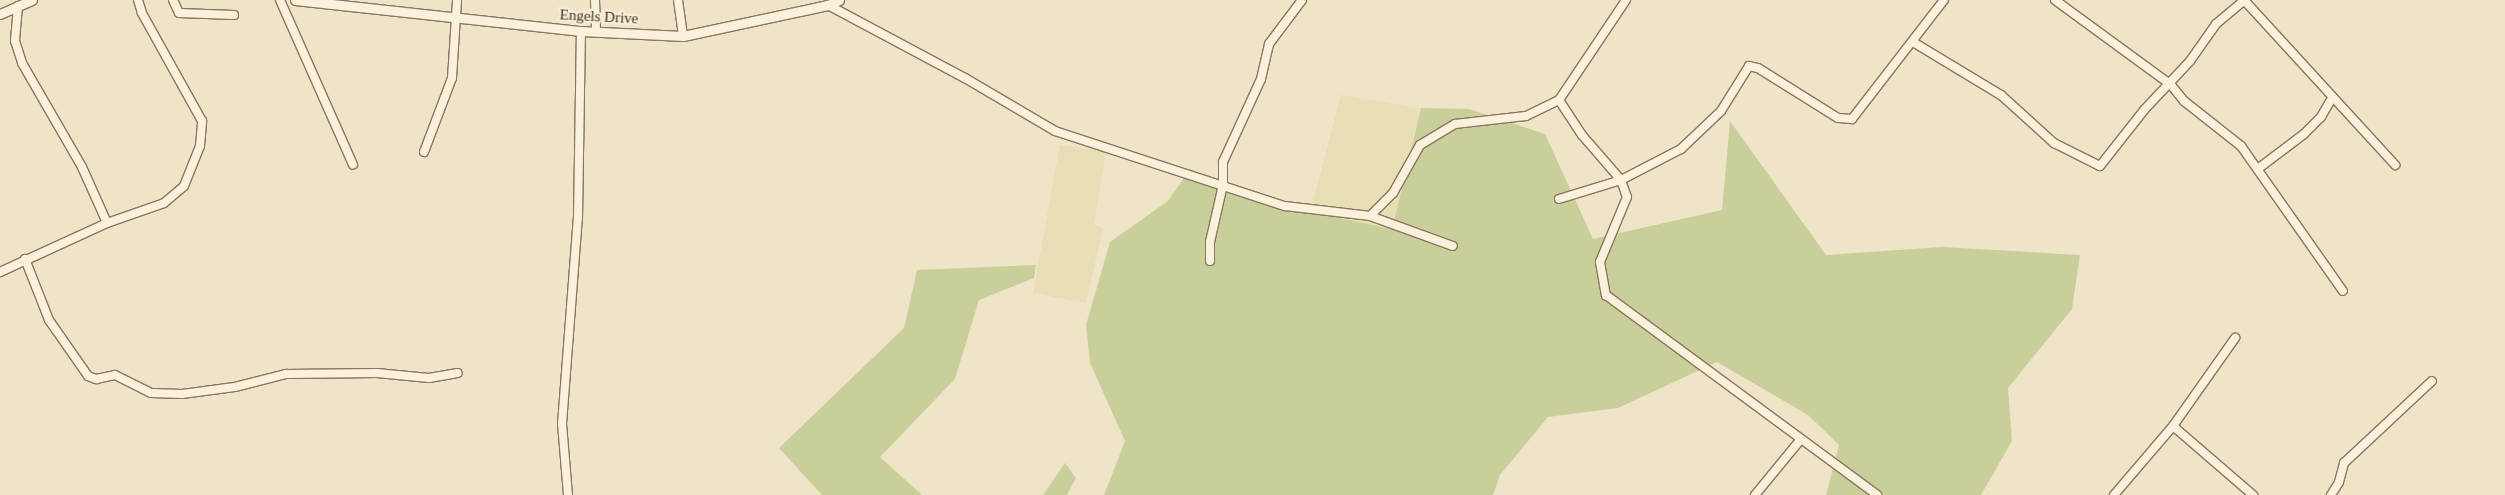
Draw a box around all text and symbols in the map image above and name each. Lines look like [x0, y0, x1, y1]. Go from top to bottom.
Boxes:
street label: Engels Drive [559, 6, 639, 28]

